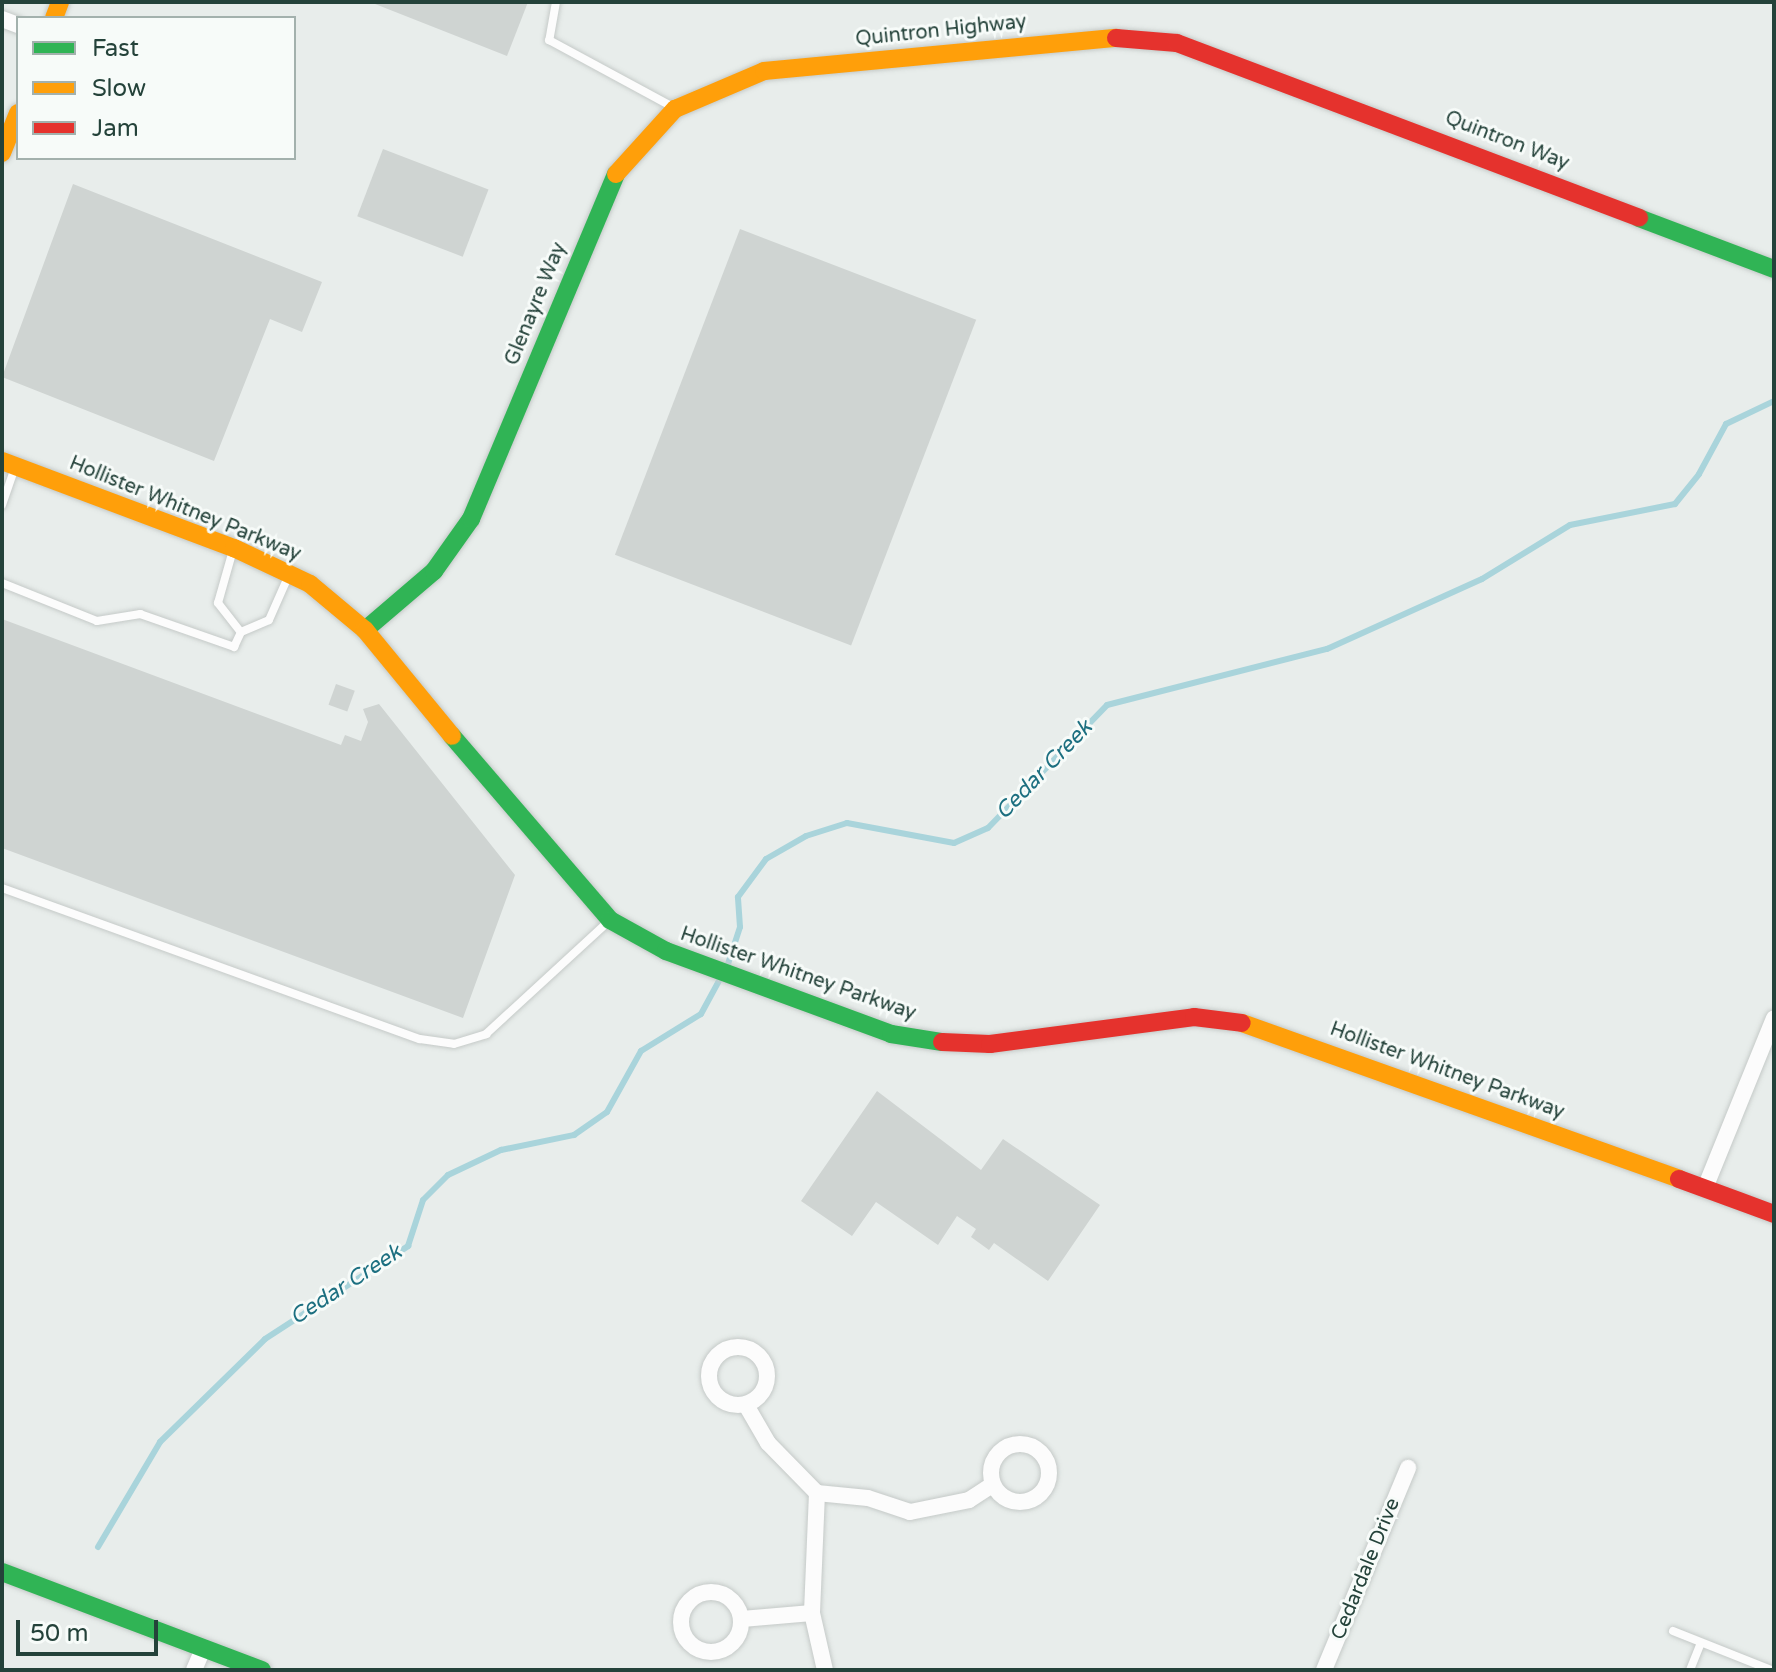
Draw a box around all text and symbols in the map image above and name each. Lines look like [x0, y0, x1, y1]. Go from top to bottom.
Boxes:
street label: Quintron Highway [854, 10, 1028, 52]
legend [16, 16, 296, 160]
text: Fast [92, 34, 139, 63]
text: Slow [92, 74, 146, 103]
street label: Quintron Way [1442, 106, 1572, 176]
text: Jam [92, 114, 139, 143]
street label: Glenayre Way [500, 239, 572, 369]
street label: Hollister Whitney Parkway [66, 451, 304, 567]
water label: Cedar Creek [990, 715, 1098, 825]
street label: Hollister Whitney Parkway [677, 922, 919, 1026]
street label: Hollister Whitney Parkway [1327, 1017, 1567, 1125]
water label: Cedar Creek [285, 1239, 407, 1331]
street label: Cedardale Drive [1327, 1495, 1405, 1643]
scale bar [20, 1604, 162, 1654]
text: 50 m [30, 1619, 88, 1648]

